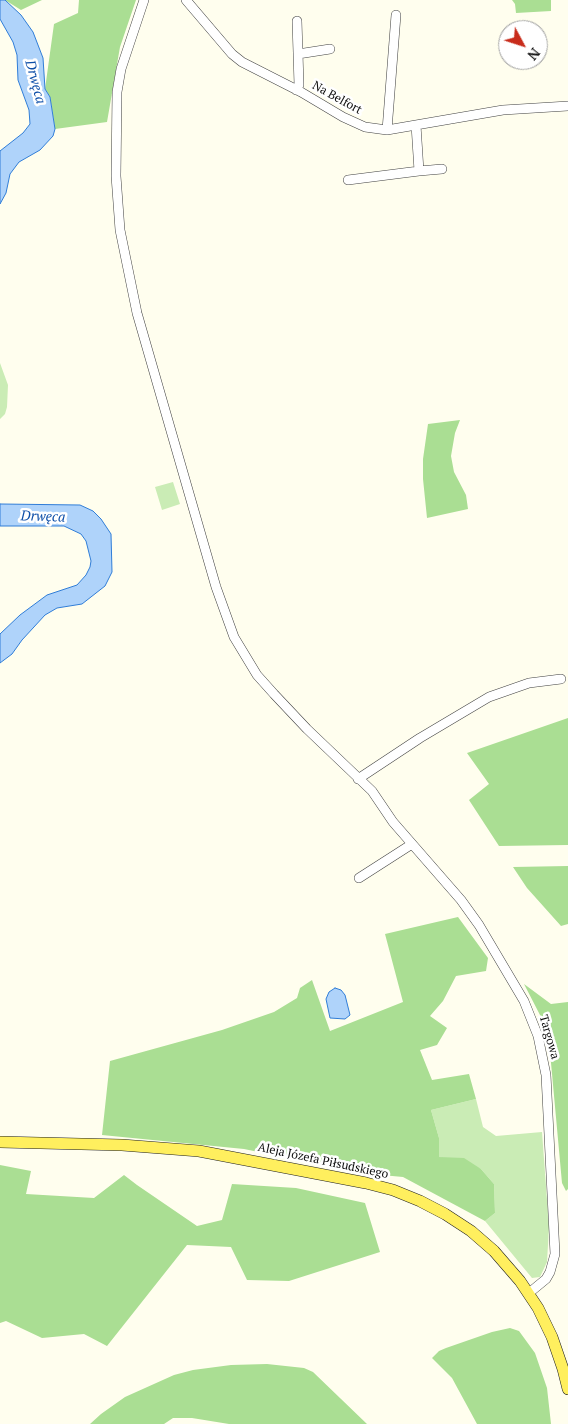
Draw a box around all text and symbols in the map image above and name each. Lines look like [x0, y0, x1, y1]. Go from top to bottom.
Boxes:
north arrow [498, 20, 548, 70]
text: N [523, 44, 545, 64]
water label: Drwęca [21, 58, 49, 106]
street label: Na Belfort [310, 79, 364, 117]
water label: Drwęca [20, 508, 66, 526]
street label: Targowa [536, 1013, 562, 1061]
street label: Aleja Józefa Piłsudskiego [256, 1140, 390, 1182]

